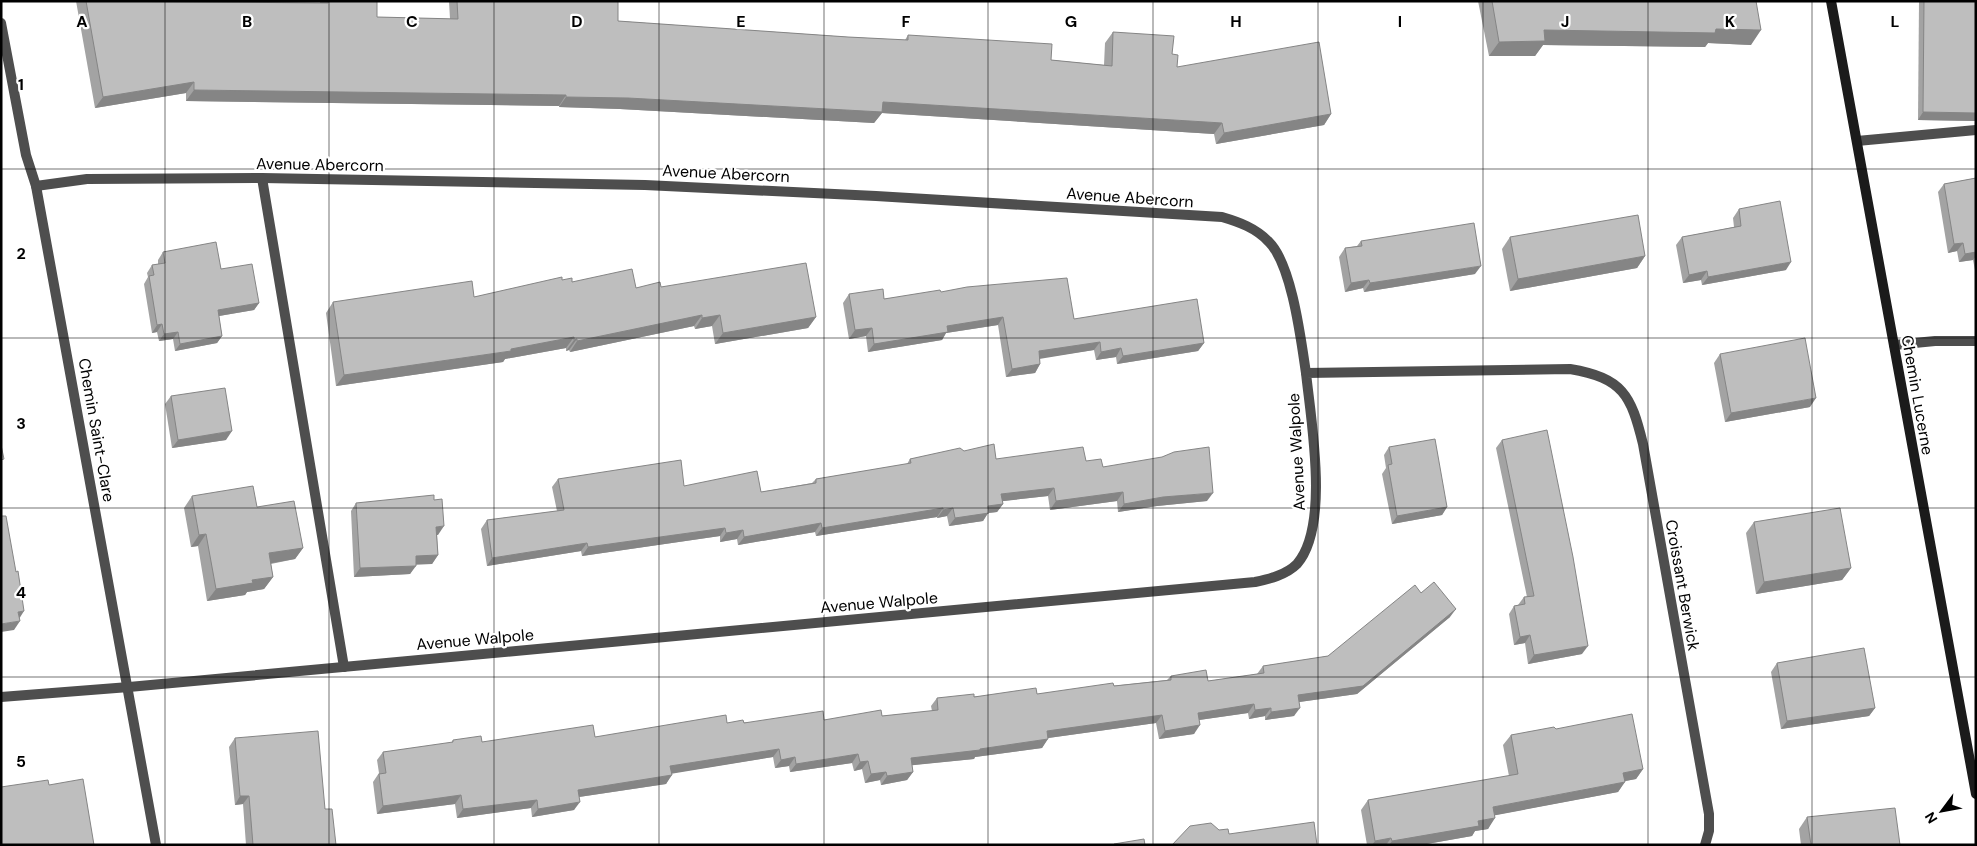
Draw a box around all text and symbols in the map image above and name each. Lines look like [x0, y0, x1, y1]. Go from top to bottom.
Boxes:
text: A [76, 11, 88, 32]
text: B [242, 11, 252, 32]
text: C [406, 11, 418, 32]
text: D [571, 11, 583, 32]
text: E [736, 11, 746, 32]
text: F [902, 11, 911, 32]
text: G [1065, 11, 1077, 32]
text: H [1230, 11, 1242, 32]
text: I [1398, 11, 1402, 32]
text: J [1561, 11, 1569, 32]
text: K [1725, 11, 1736, 32]
text: L [1891, 11, 1900, 32]
text: 1 [18, 74, 24, 95]
street label: Avenue Abercorn [256, 153, 384, 176]
street label: Avenue Abercorn [662, 160, 790, 187]
street label: Avenue Abercorn [1066, 183, 1194, 212]
text: 2 [16, 243, 26, 264]
street label: Chemin Lucerne [1897, 334, 1938, 457]
street label: Chemin Saint-Clare [74, 357, 119, 504]
street label: Avenue Walpole [1283, 393, 1310, 511]
text: 3 [16, 413, 26, 434]
street label: Croissant Berwick [1661, 518, 1704, 652]
text: 4 [16, 582, 26, 603]
street label: Avenue Walpole [819, 587, 939, 618]
street label: Avenue Walpole [415, 624, 535, 655]
text: 5 [16, 751, 26, 772]
north arrow [1917, 786, 1967, 836]
text: N [1921, 809, 1941, 827]

